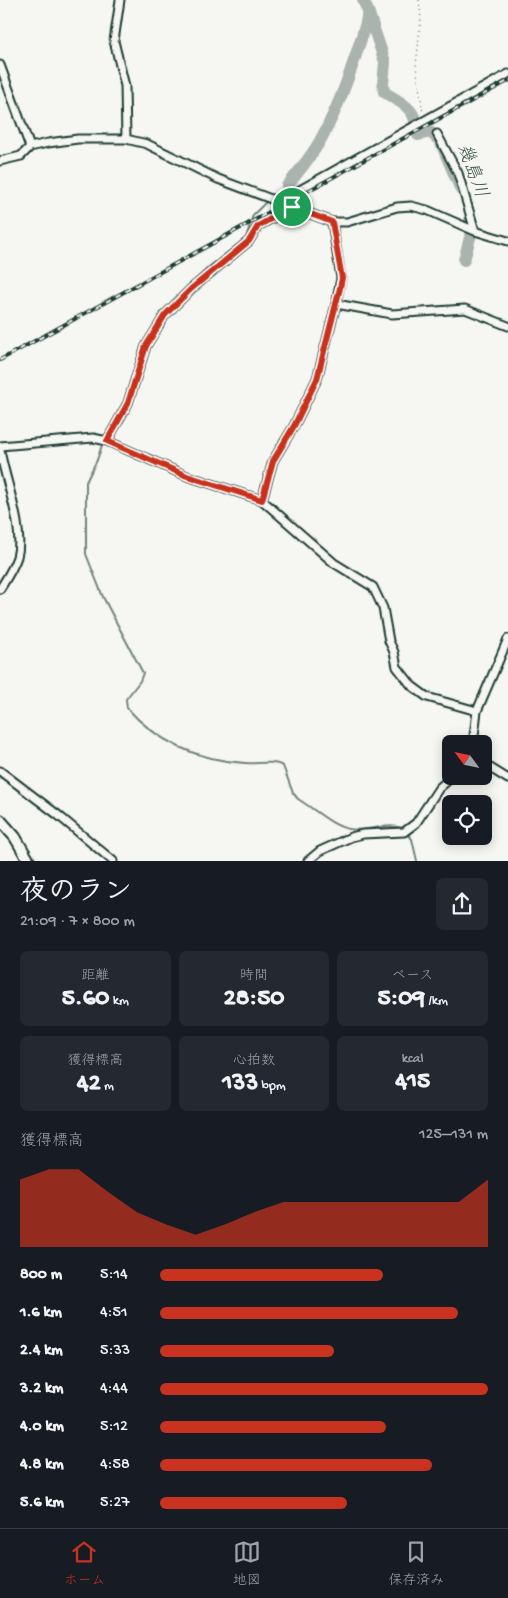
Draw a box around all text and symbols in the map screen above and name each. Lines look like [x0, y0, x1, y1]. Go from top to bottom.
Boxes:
water label: 幾島川 [450, 140, 492, 202]
pin [271, 186, 313, 228]
icon: arrive [278, 193, 306, 221]
north arrow [442, 735, 492, 785]
map controls [442, 735, 492, 845]
button: locate [442, 795, 492, 845]
text: 夜のラン [20, 877, 132, 910]
button: share [436, 878, 488, 930]
text: 21:09 · 7 × 800 m [20, 913, 135, 932]
text: 距離 [81, 968, 109, 985]
text: 時間 [240, 968, 268, 985]
text: ペース [392, 968, 433, 985]
text: 5.60 [62, 985, 110, 1014]
text: 28:50 [223, 985, 285, 1014]
text: 5:09 [377, 985, 425, 1014]
text: km [110, 993, 129, 1010]
text: /km [425, 993, 448, 1010]
text: kcal [402, 1051, 424, 1068]
text: 獲得標高 [67, 1053, 123, 1070]
text: 心拍数 [233, 1053, 275, 1070]
text: 415 [395, 1068, 430, 1097]
text: 42 [77, 1070, 101, 1099]
text: 133 [222, 1070, 258, 1099]
text: m [101, 1078, 114, 1095]
text: bpm [258, 1078, 286, 1095]
text: 125–131 m [419, 1126, 488, 1145]
text: 獲得標高 [20, 1133, 84, 1152]
text: 800 m [20, 1266, 62, 1285]
text: 5:14 [100, 1266, 127, 1285]
text: 1.6 km [20, 1304, 62, 1323]
text: 4:51 [100, 1304, 127, 1323]
text: 2.4 km [20, 1342, 63, 1361]
text: 5:33 [100, 1342, 130, 1361]
text: 3.2 km [20, 1380, 63, 1399]
text: 4:44 [100, 1380, 128, 1399]
text: 4.0 km [20, 1418, 64, 1437]
text: 5:12 [100, 1418, 128, 1437]
text: 4.8 km [20, 1456, 64, 1475]
text: 4:58 [100, 1456, 130, 1475]
text: 5.6 km [20, 1494, 64, 1513]
text: 5:27 [100, 1494, 130, 1513]
tab: ホーム [64, 1538, 105, 1590]
tab: 地図 [233, 1538, 261, 1590]
tab: 保存済み [388, 1538, 444, 1590]

